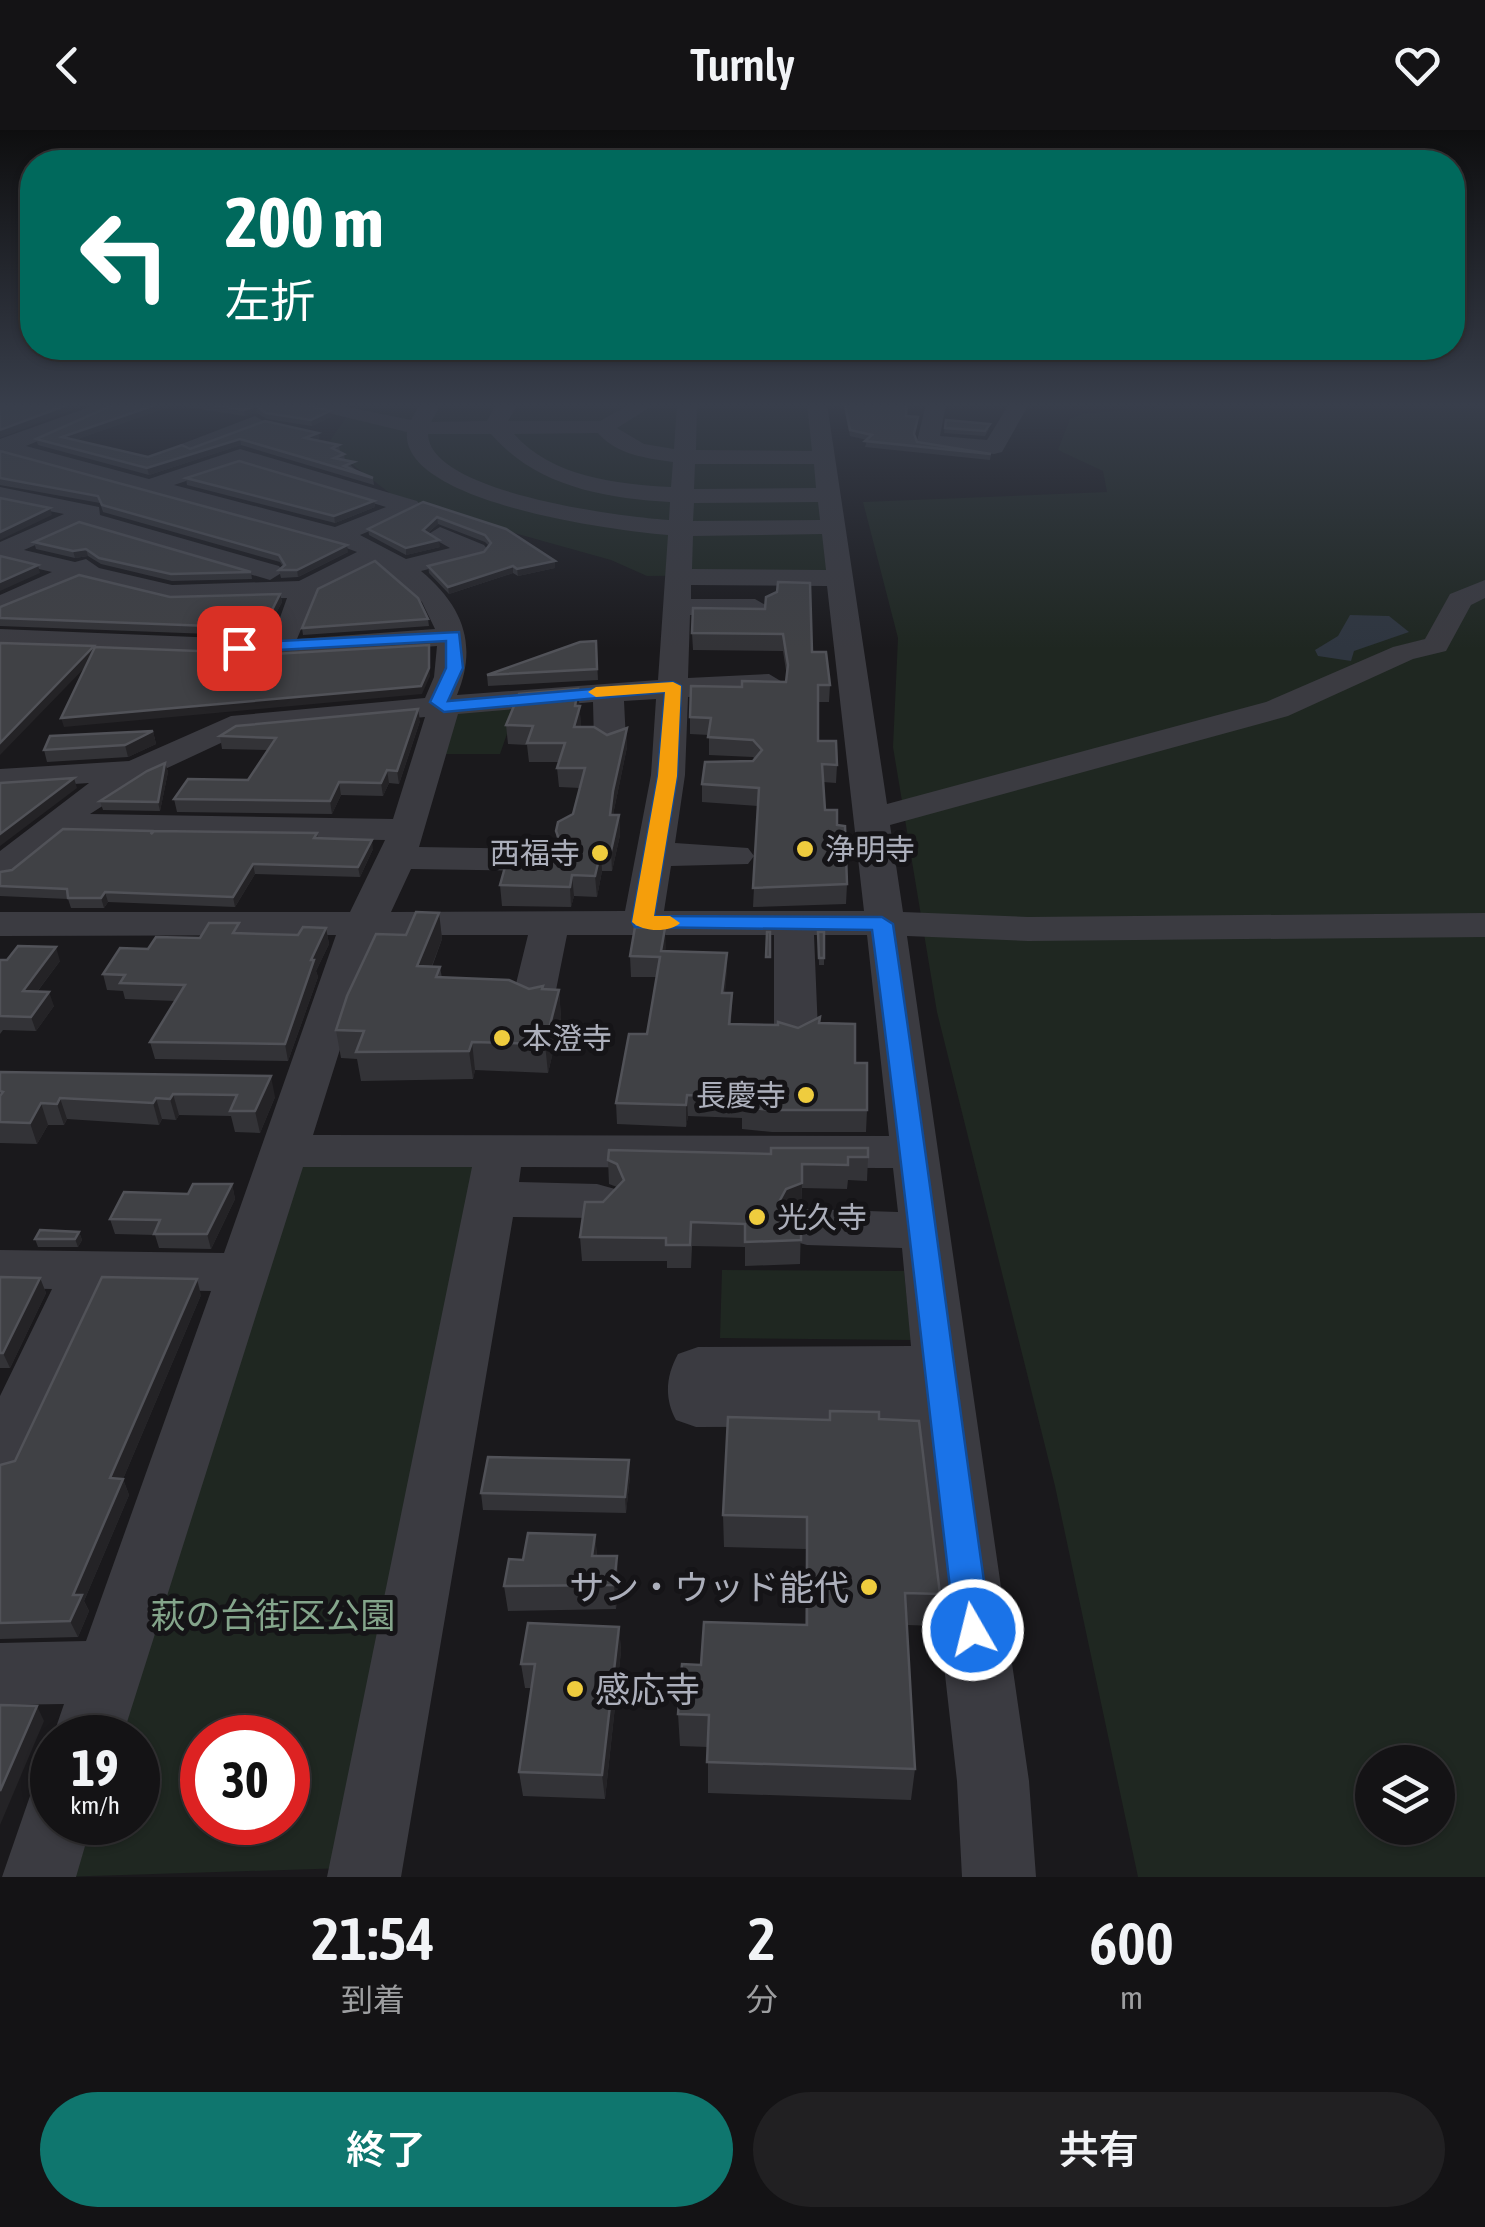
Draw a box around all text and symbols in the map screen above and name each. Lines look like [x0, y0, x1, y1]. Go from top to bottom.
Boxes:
icon: back [40, 38, 95, 93]
icon: heart [1390, 38, 1445, 93]
text: Turnly [690, 39, 795, 91]
text: 200 m [225, 182, 384, 262]
icon: left [60, 190, 190, 320]
text: 左折 [225, 275, 315, 327]
pin [197, 606, 282, 691]
icon: arrive [212, 621, 267, 676]
place label: 浄明寺 [825, 832, 915, 866]
place label: 西福寺 [490, 836, 580, 870]
marker: 浄明寺 [794, 838, 816, 860]
marker: 西福寺 [589, 842, 611, 864]
place label: 本澄寺 [522, 1021, 612, 1055]
marker: 本澄寺 [491, 1027, 513, 1049]
place label: 長慶寺 [696, 1078, 786, 1112]
marker: 長慶寺 [795, 1084, 817, 1106]
place label: 光久寺 [777, 1200, 867, 1234]
marker: 光久寺 [746, 1206, 768, 1228]
place label: サン・ウッド能代 [569, 1567, 849, 1607]
marker: サン・ウッド能代 [858, 1576, 880, 1598]
position arrow [921, 1578, 1025, 1682]
park label: 萩の台街区公園 [150, 1595, 396, 1635]
place label: 感応寺 [595, 1669, 700, 1709]
marker: 感応寺 [564, 1678, 586, 1700]
speed limit sign: 30 [180, 1715, 310, 1845]
text: 19 [71, 1739, 118, 1797]
map controls [1355, 1745, 1455, 1845]
button: layers [1355, 1745, 1455, 1845]
text: km/h [70, 1791, 120, 1819]
text: 21:54 [311, 1904, 435, 1973]
text: 2 [748, 1904, 776, 1973]
text: 600 [1089, 1909, 1174, 1978]
text: m [1120, 1979, 1143, 2016]
text: 到着 [341, 1981, 405, 2018]
text: 分 [746, 1981, 778, 2018]
button: 終了 [40, 2092, 733, 2207]
button: 共有 [753, 2092, 1445, 2207]

